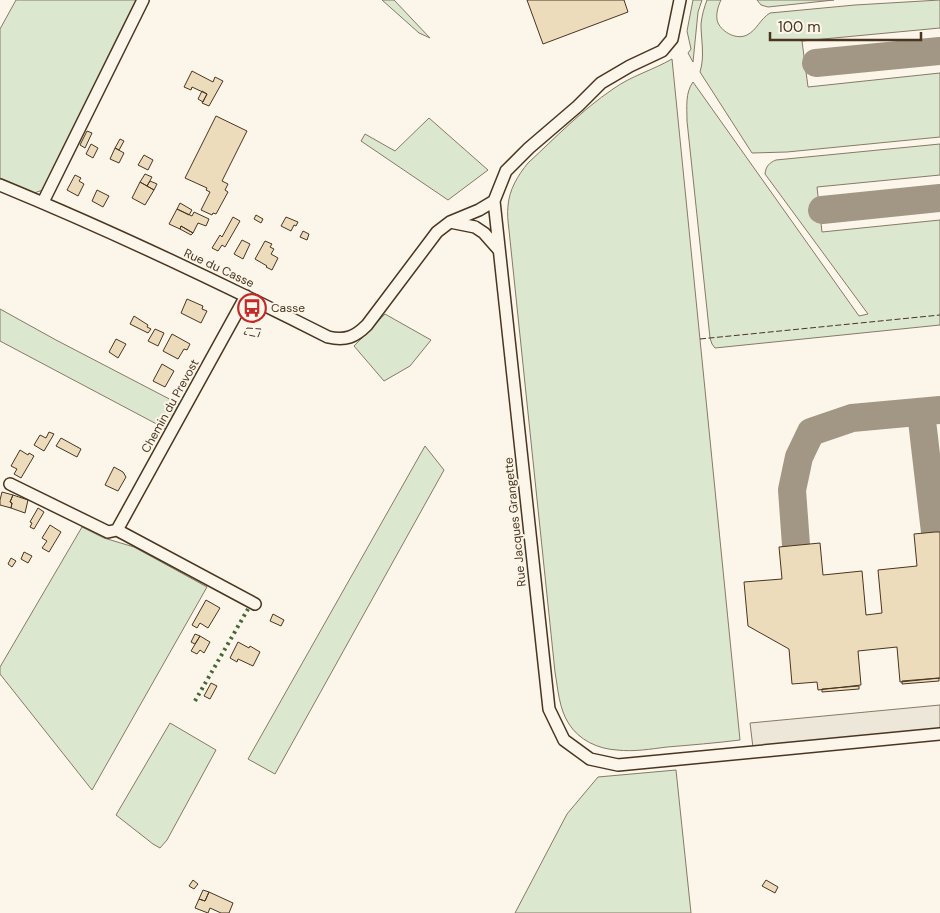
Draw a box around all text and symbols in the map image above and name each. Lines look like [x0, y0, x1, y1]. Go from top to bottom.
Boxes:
scale bar [770, 10, 921, 42]
text: 100 m [778, 17, 821, 37]
street label: Rue du Casse [181, 245, 257, 291]
bus stop icon: Casse [237, 293, 267, 323]
place label: Casse [271, 300, 305, 316]
street label: Chemin du Prevost [138, 356, 203, 456]
street label: Rue Jacques Grangette [500, 456, 530, 587]

